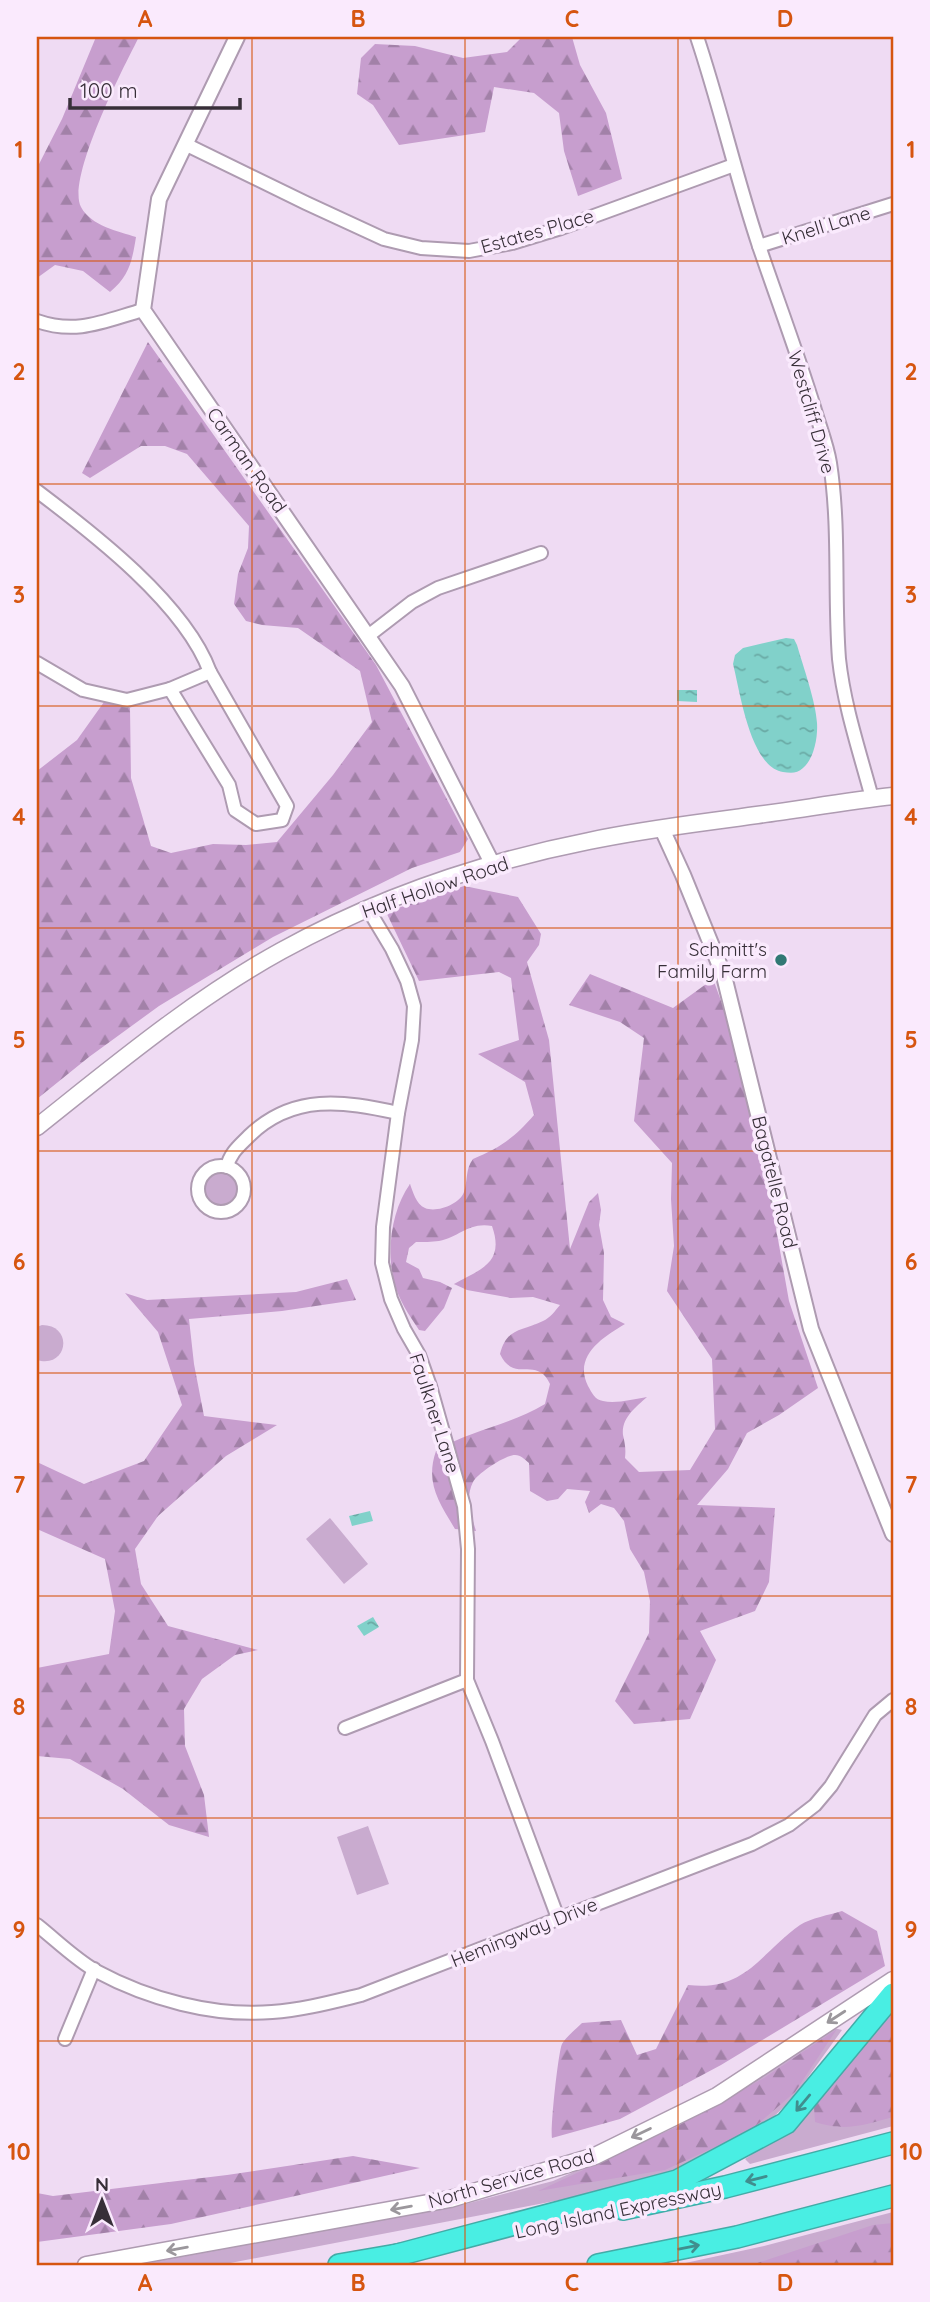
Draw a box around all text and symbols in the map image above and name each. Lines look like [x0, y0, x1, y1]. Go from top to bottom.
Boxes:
text: A [138, 4, 153, 33]
text: B [350, 4, 366, 33]
text: C [565, 4, 579, 33]
text: D [777, 4, 793, 33]
scale bar [70, 66, 240, 110]
text: 100 m [80, 77, 138, 103]
text: 1 [15, 135, 23, 164]
text: 1 [907, 135, 915, 164]
street label: Knell Lane [779, 200, 873, 250]
street label: Estates Place [478, 203, 596, 259]
street label: Westcliff Drive [783, 348, 841, 476]
text: 2 [12, 357, 26, 386]
text: 2 [904, 357, 918, 386]
street label: Carman Road [202, 403, 292, 517]
text: 3 [13, 580, 25, 609]
text: 3 [905, 580, 917, 609]
text: 4 [12, 802, 26, 831]
text: 4 [904, 802, 918, 831]
street label: Half Hollow Road [359, 851, 511, 923]
place label: Schmitt's Family Farm [657, 937, 767, 983]
marker: Schmitt's Family Farm [773, 952, 789, 968]
text: 5 [12, 1025, 26, 1054]
text: 5 [904, 1025, 918, 1054]
street label: Bagatelle Road [747, 1113, 803, 1251]
text: 6 [13, 1247, 25, 1276]
text: 6 [905, 1247, 917, 1276]
street label: Faulkner Lane [404, 1350, 466, 1476]
text: 7 [13, 1470, 26, 1499]
text: 7 [905, 1470, 918, 1499]
text: 8 [13, 1692, 25, 1721]
text: 8 [905, 1692, 917, 1721]
street label: Hemingway Drive [447, 1892, 601, 1972]
text: 9 [12, 1915, 26, 1944]
text: 9 [904, 1915, 918, 1944]
one-way arrow [827, 2010, 846, 2025]
one-way arrow [795, 2094, 811, 2112]
one-way arrow [631, 2127, 652, 2141]
text: 10 [7, 2137, 31, 2166]
text: 10 [899, 2137, 923, 2166]
street label: North Service Road [425, 2143, 597, 2213]
north arrow [66, 2166, 136, 2236]
text: N [95, 2172, 109, 2196]
one-way arrow [745, 2173, 768, 2186]
street label: Long Island Expressway [513, 2176, 723, 2244]
one-way arrow [390, 2202, 413, 2215]
one-way arrow [677, 2239, 700, 2253]
one-way arrow [166, 2242, 189, 2256]
text: A [138, 2268, 153, 2297]
text: B [350, 2268, 366, 2297]
text: C [565, 2268, 579, 2297]
text: D [777, 2268, 793, 2297]

